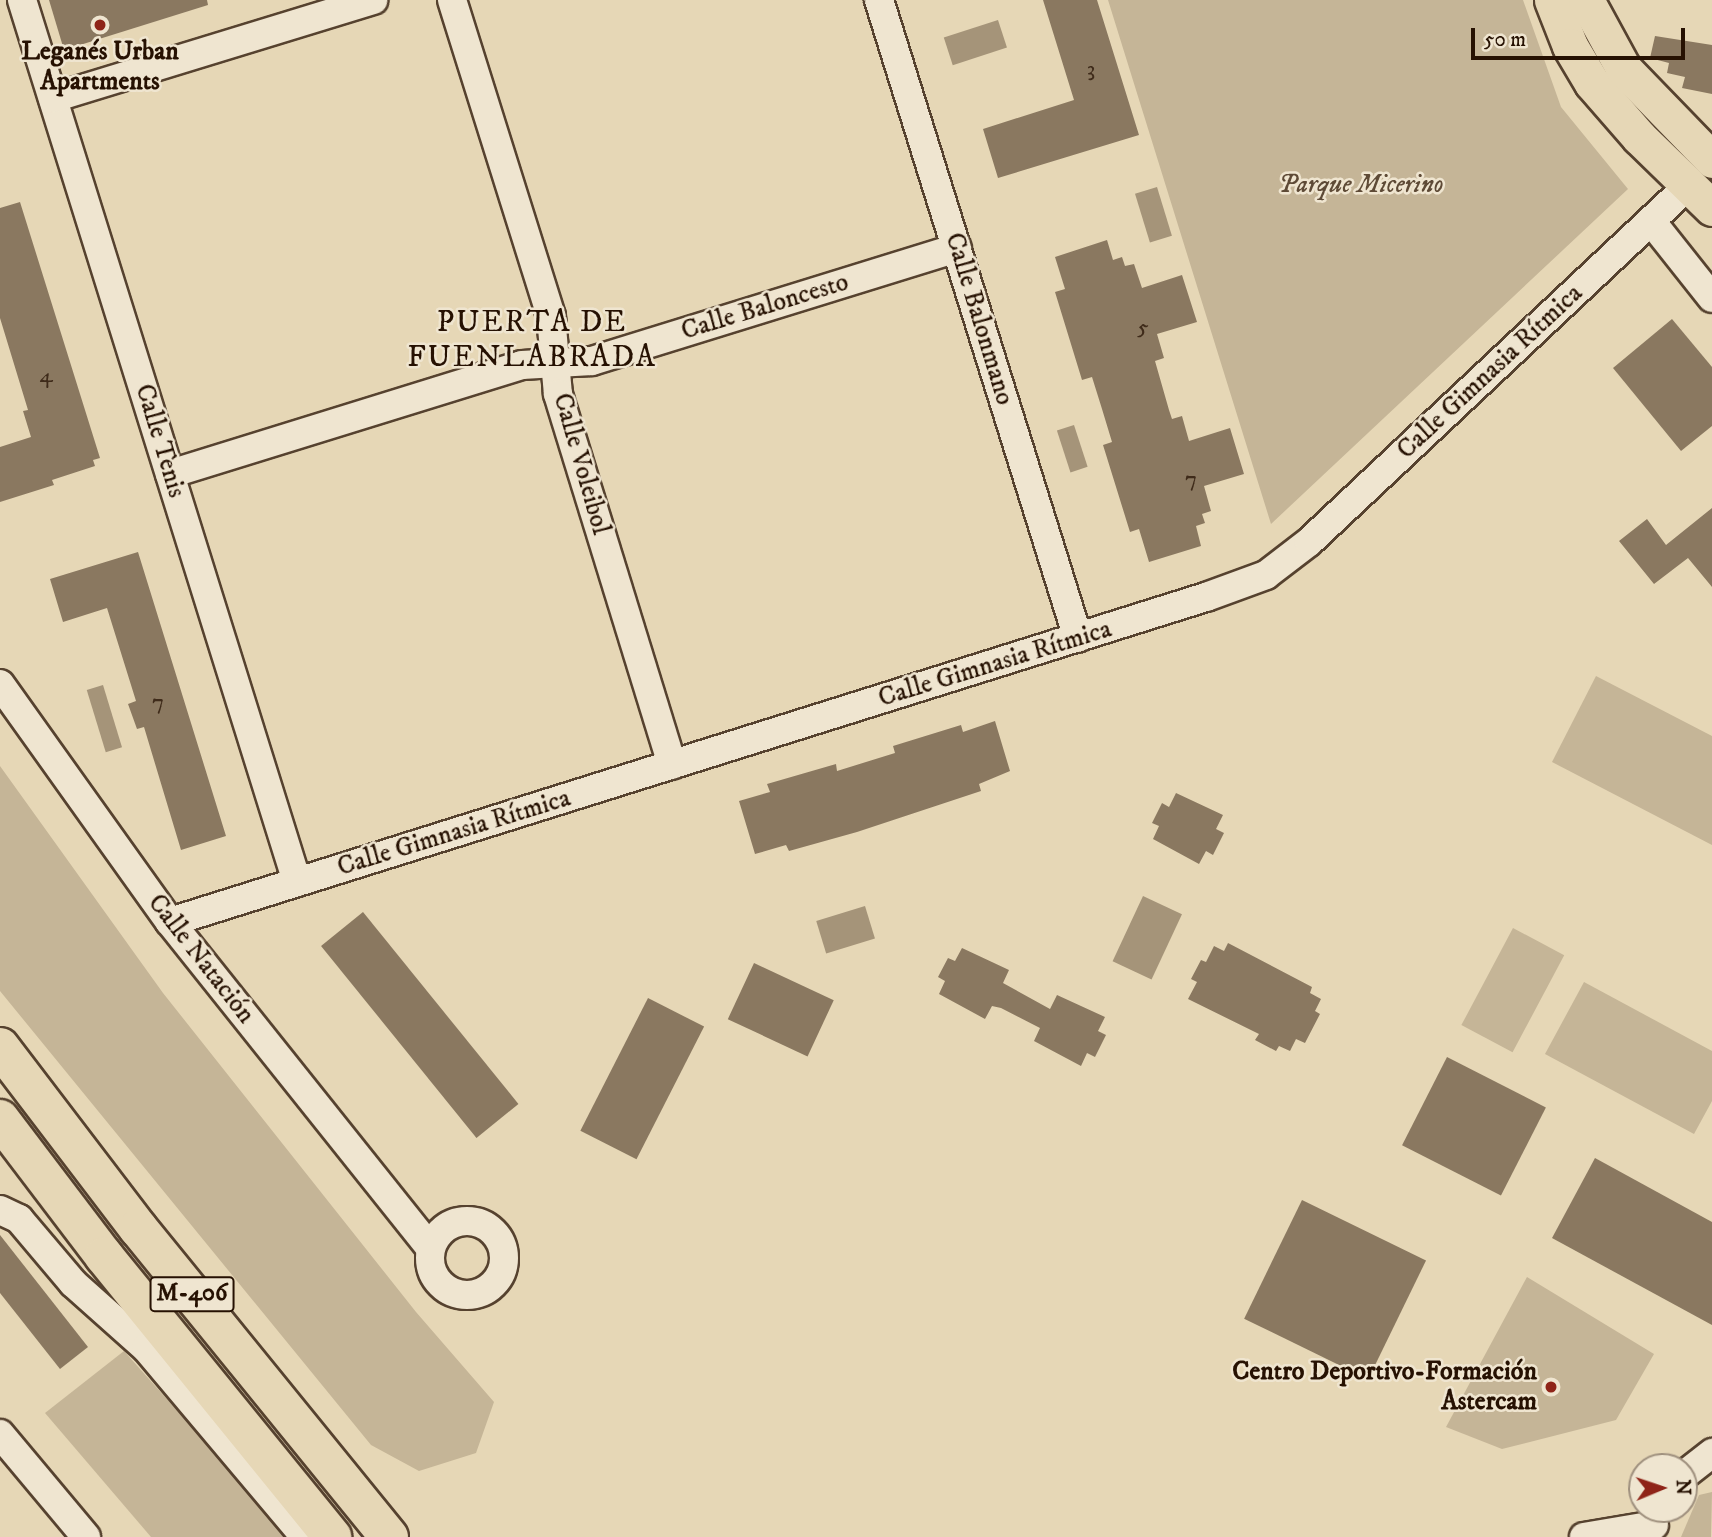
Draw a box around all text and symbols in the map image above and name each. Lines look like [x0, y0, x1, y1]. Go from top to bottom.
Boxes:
scale bar [1474, 14, 1688, 58]
marker: Leganés Urban Apartments [92, 17, 108, 33]
text: 50 m [1484, 27, 1526, 53]
place label: Leganés Urban Apartments [21, 36, 179, 98]
house number: 3 [1087, 56, 1095, 84]
park label: Parque Micerino [1278, 169, 1444, 201]
street label: Calle Balonmano [938, 229, 1020, 409]
street label: Calle Baloncesto [678, 267, 852, 347]
street label: Calle Gimnasia Rítmica [1391, 278, 1589, 466]
district label: PUERTA DE FUENLABRADA [409, 305, 655, 376]
house number: 5 [1137, 314, 1149, 342]
house number: 4 [39, 362, 53, 390]
street label: Calle Tenis [128, 380, 192, 502]
street label: Calle Voleibol [546, 390, 616, 538]
house number: 7 [1185, 466, 1197, 494]
street label: Calle Gimnasia Rítmica [875, 614, 1115, 714]
house number: 7 [152, 689, 164, 717]
street label: Calle Gimnasia Rítmica [334, 783, 574, 883]
street label: Calle Natación [141, 888, 261, 1030]
road number: M-406 [148, 1274, 236, 1314]
place label: Centro Deportivo-Formación Astercam [1232, 1356, 1537, 1418]
marker: Centro Deportivo-Formación Astercam [1543, 1379, 1559, 1395]
north arrow [1628, 1453, 1698, 1523]
text: N [1671, 1479, 1694, 1496]

